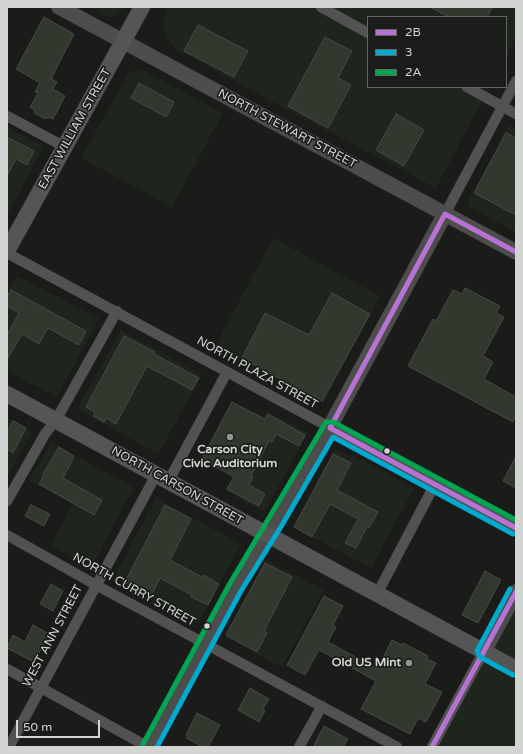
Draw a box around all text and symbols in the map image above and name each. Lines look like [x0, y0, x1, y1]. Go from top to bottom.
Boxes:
legend [367, 16, 507, 88]
text: 2B [405, 25, 421, 39]
text: 3 [405, 45, 413, 59]
text: 2A [405, 65, 422, 79]
street label: EAST WILLIAM STREET [36, 66, 114, 192]
street label: NORTH STEWART STREET [215, 86, 359, 172]
street label: NORTH PLAZA STREET [194, 334, 320, 412]
marker: Carson City Civic Auditorium [225, 432, 235, 442]
place label: Carson City Civic Auditorium [183, 443, 277, 471]
street label: NORTH CARSON STREET [109, 444, 245, 528]
unlabelled marker [382, 446, 392, 456]
street label: NORTH CURRY STREET [70, 550, 198, 630]
street label: WEST ANN STREET [20, 582, 86, 690]
unlabelled marker [202, 621, 212, 631]
place label: Old US Mint [332, 656, 401, 670]
marker: Old US Mint [404, 658, 414, 668]
scale bar [18, 712, 102, 738]
text: 50 m [23, 720, 52, 734]

